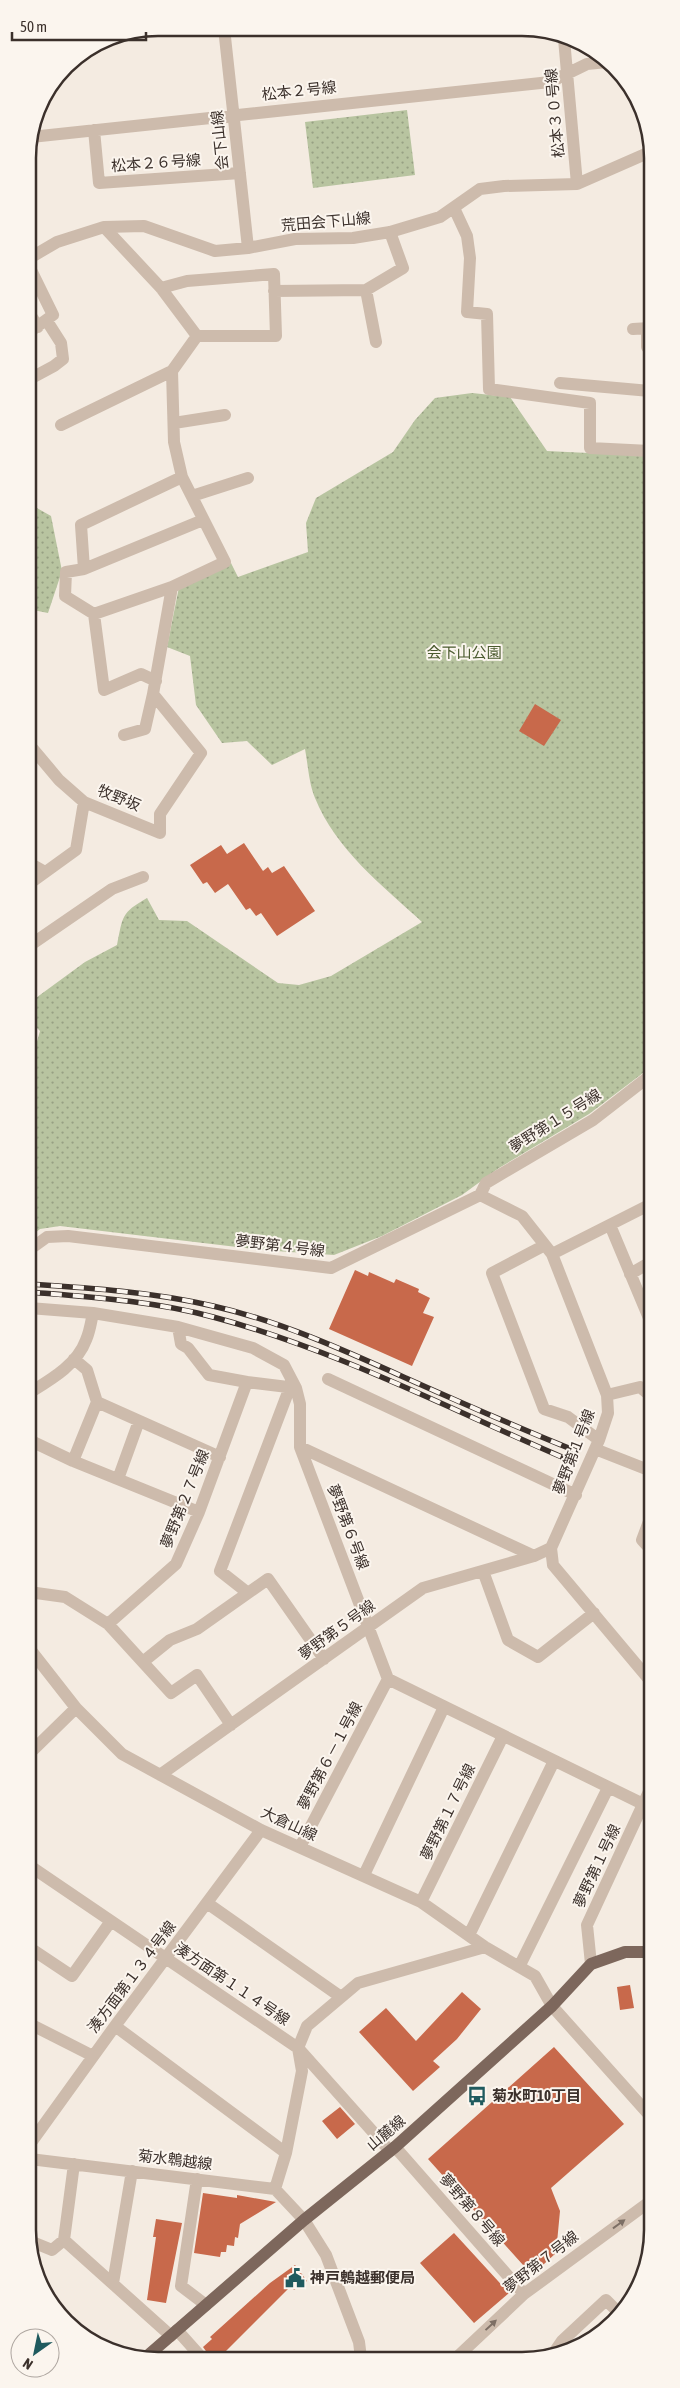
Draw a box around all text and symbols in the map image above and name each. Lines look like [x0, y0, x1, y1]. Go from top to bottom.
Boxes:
scale bar [12, 10, 146, 42]
text: 50 m [20, 18, 47, 35]
street label: 松本３０号線 [542, 67, 567, 159]
street label: 松本２号線 [261, 78, 337, 103]
street label: 会下山線 [208, 109, 231, 171]
street label: 松本２６号線 [110, 151, 201, 174]
street label: 荒田会下山線 [280, 209, 372, 234]
park label: 会下山公園 [426, 644, 502, 661]
street label: 牧野坂 [95, 781, 143, 814]
street label: 夢野第１５号線 [506, 1086, 604, 1156]
street label: 夢野第４号線 [234, 1232, 326, 1259]
street label: 夢野第１号線 [549, 1407, 598, 1497]
street label: 夢野第２７号線 [157, 1447, 212, 1551]
street label: 夢野第６号線 [324, 1482, 373, 1572]
street label: 夢野第５号線 [295, 1596, 378, 1663]
street label: 夢野第６－１号線 [294, 1699, 365, 1813]
street label: 夢野第１７号線 [417, 1761, 478, 1863]
street label: 大倉山線 [258, 1803, 320, 1844]
street label: 夢野第１号線 [570, 1821, 623, 1910]
street label: 湊方面第１３４号線 [84, 1918, 179, 2036]
street label: 湊方面第１１４号線 [172, 1939, 293, 2028]
bus stop icon: 菊水町10丁目 [466, 2085, 488, 2107]
place label: 菊水町10丁目 [492, 2087, 581, 2104]
street label: 山麓線 [363, 2112, 408, 2154]
street label: 菊水鵯越線 [137, 2146, 213, 2173]
street label: 夢野第８号線 [436, 2170, 508, 2249]
one-way arrow [612, 2219, 626, 2229]
street label: 夢野第７号線 [500, 2227, 581, 2296]
public building icon: 神戸鵯越郵便局 [284, 2267, 306, 2289]
place label: 神戸鵯越郵便局 [309, 2269, 415, 2286]
one-way arrow [485, 2319, 497, 2331]
north arrow [10, 2328, 60, 2378]
text: N [20, 2355, 36, 2373]

